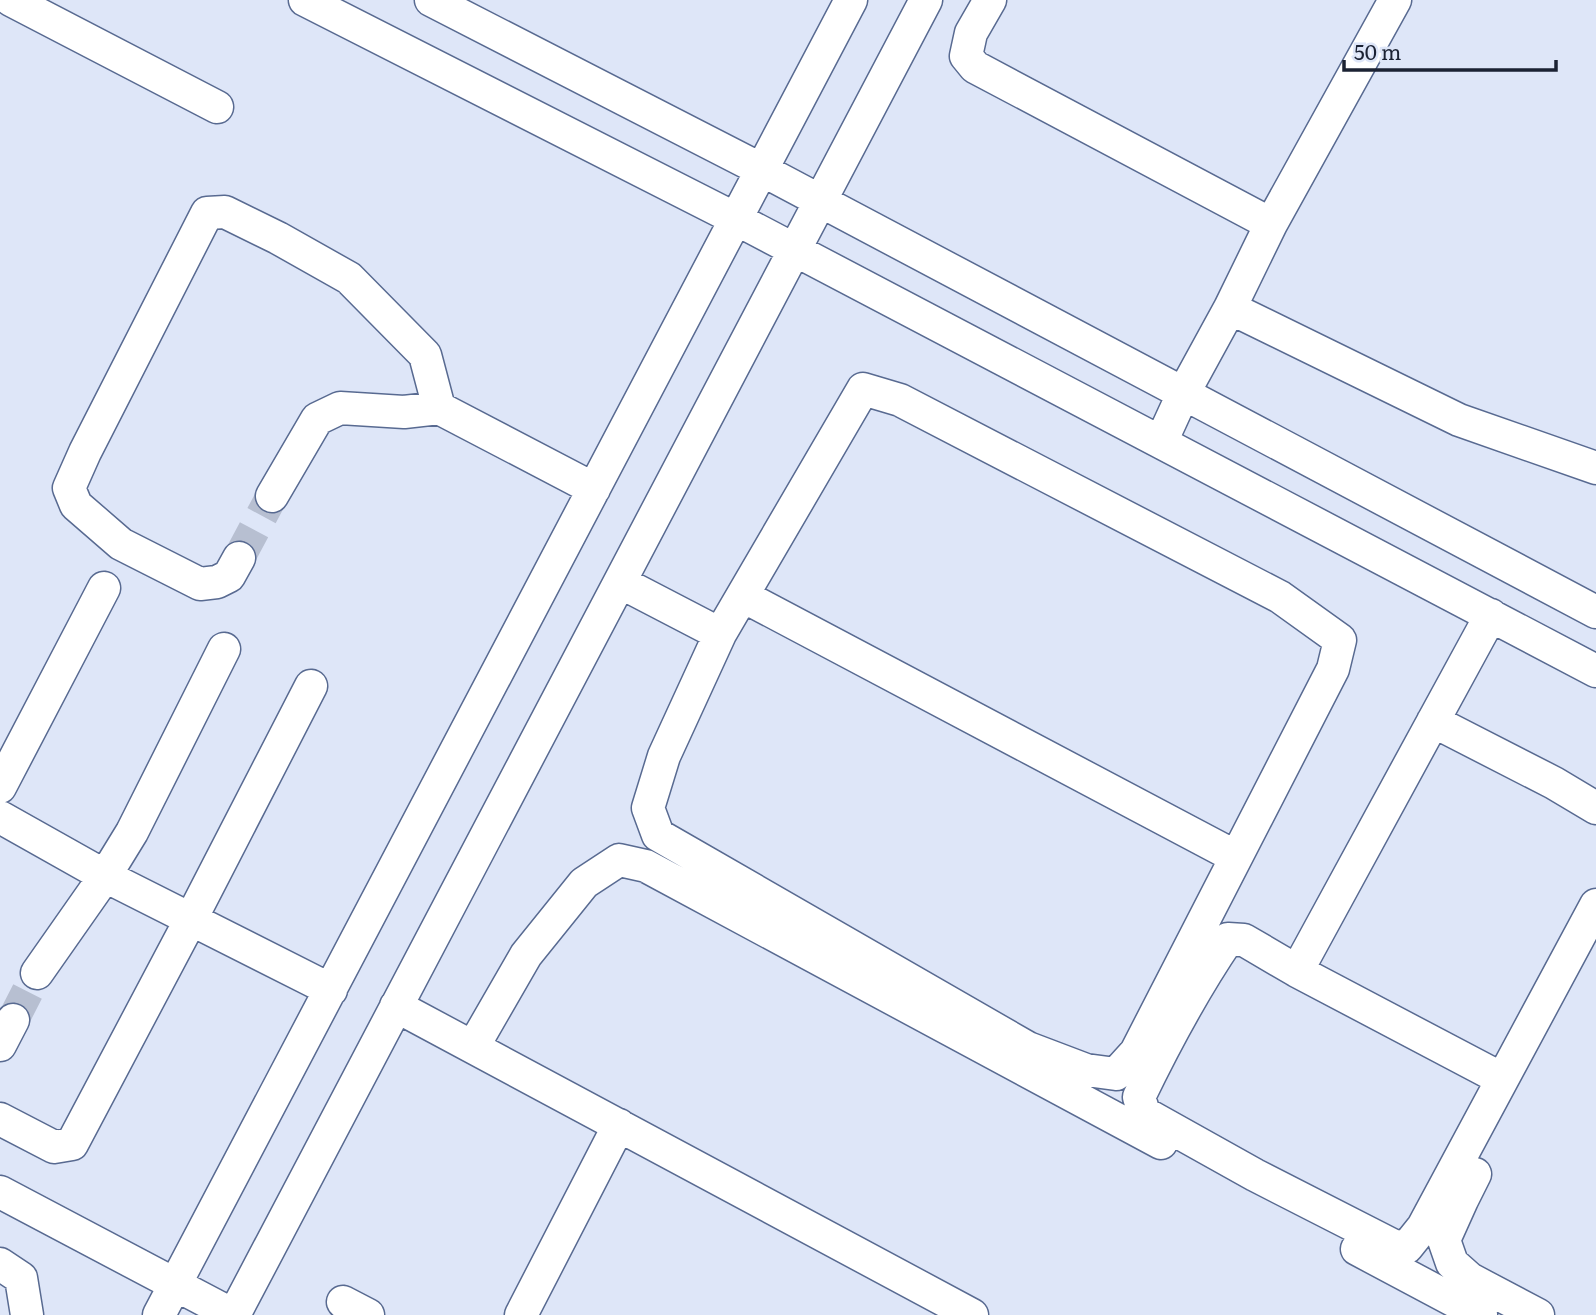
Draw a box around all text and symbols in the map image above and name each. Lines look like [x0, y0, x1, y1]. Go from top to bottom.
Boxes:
scale bar [1344, 28, 1556, 72]
text: 50 m [1354, 35, 1401, 66]

